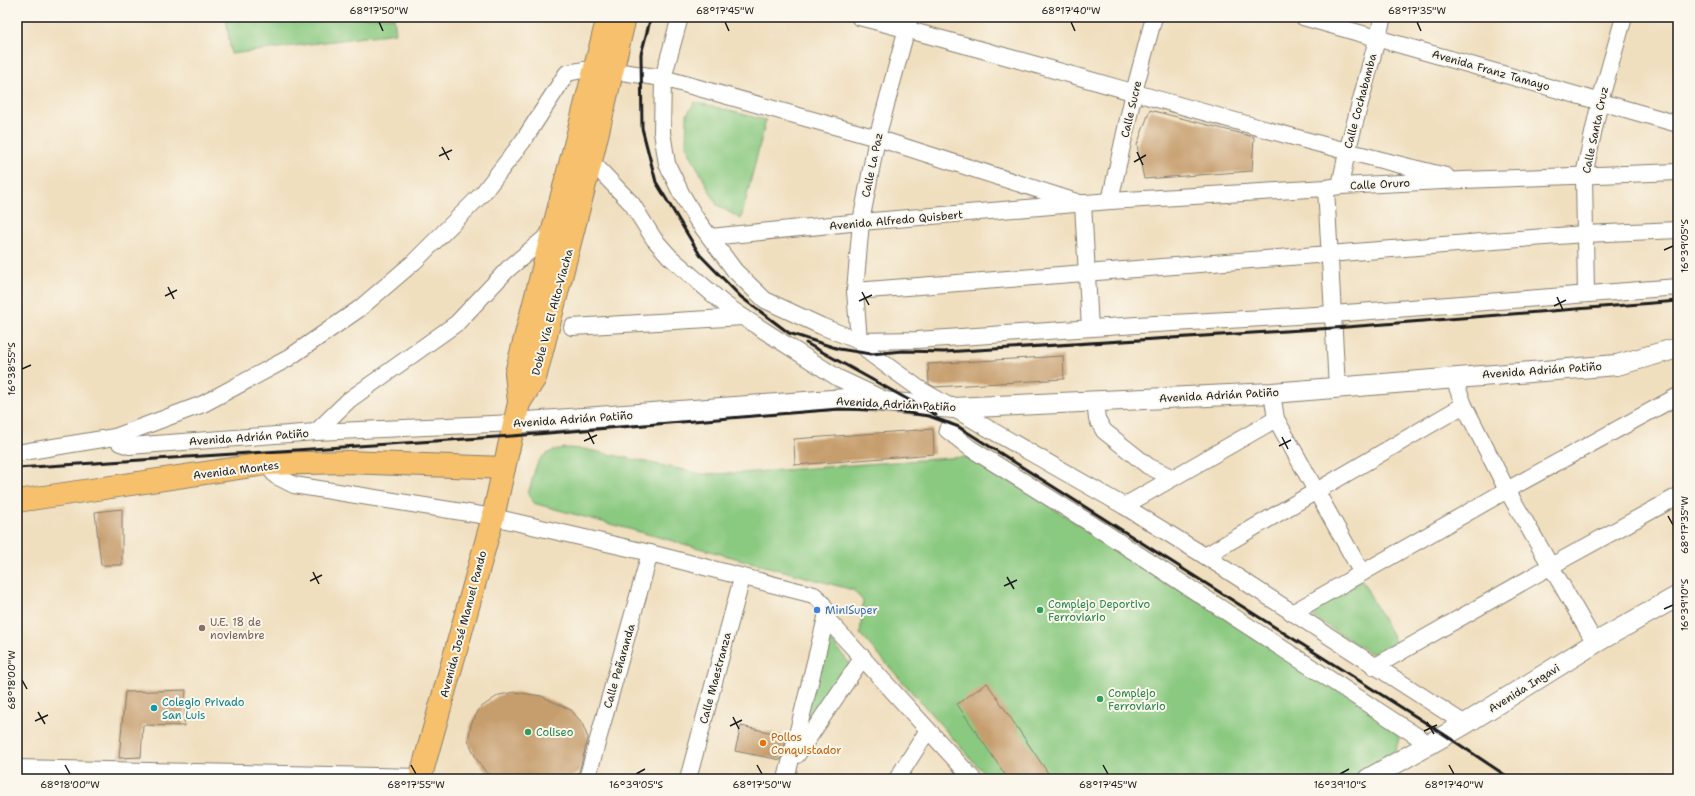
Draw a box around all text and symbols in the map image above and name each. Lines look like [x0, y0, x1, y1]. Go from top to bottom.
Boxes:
text: 68°17'50"W [350, 4, 409, 17]
text: 68°17'45"W [696, 4, 754, 17]
text: 68°17'40"W [1041, 4, 1101, 17]
text: 68°17'35"W [1388, 4, 1446, 17]
street label: Avenida Franz Tamayo [1430, 46, 1552, 95]
street label: Calle Cochabamba [1341, 52, 1380, 150]
street label: Calle Sucre [1118, 79, 1145, 139]
street label: Calle Santa Cruz [1579, 85, 1612, 175]
street label: Calle La Paz [858, 131, 887, 199]
street label: Calle Oruro [1350, 175, 1411, 194]
street label: Avenida Alfredo Quisbert [828, 207, 964, 234]
text: 16°39'05"S [1678, 219, 1691, 273]
street label: Doble Vía El Alto-Viacha [528, 247, 577, 377]
text: 16°38'55"S [5, 342, 18, 396]
street label: Avenida Adrián Patiño [1482, 359, 1603, 382]
street label: Avenida Adrián Patiño [1159, 385, 1280, 406]
street label: Avenida Adrián Patiño [836, 394, 957, 415]
street label: Avenida Adrián Patiño [513, 408, 634, 431]
street label: Avenida Adrián Patiño [189, 426, 310, 449]
street label: Avenida Montes [192, 458, 280, 483]
text: 68°17'35"W [1678, 496, 1691, 554]
street label: Avenida José Manuel Pando [437, 549, 490, 699]
text: 16°39'10"S [1678, 578, 1691, 631]
place label: Complejo Deportivo Ferroviario [1048, 597, 1151, 625]
place label: MiniSuper [825, 603, 878, 618]
marker: MiniSuper [812, 605, 822, 615]
marker: Complejo Deportivo Ferroviario [1035, 605, 1045, 615]
place label: U.E. 18 de noviembre [210, 615, 265, 643]
street label: Calle Peñaranda [600, 622, 639, 710]
marker: U.E. 18 de noviembre [197, 623, 207, 633]
street label: Calle Maestranza [696, 631, 735, 726]
text: 68°18'00"W [5, 650, 18, 710]
street label: Avenida Ingavi [1486, 660, 1563, 716]
place label: Complejo Ferroviario [1108, 686, 1166, 714]
marker: Complejo Ferroviario [1095, 694, 1105, 704]
place label: Colegio Privado San Luis [162, 695, 245, 723]
marker: Colegio Privado San Luis [149, 703, 159, 713]
place label: Coliseo [536, 725, 574, 740]
marker: Coliseo [523, 727, 533, 737]
place label: Pollos Conquistador [771, 730, 842, 758]
marker: Pollos Conquistador [758, 738, 768, 748]
text: 68°18'00"W [40, 778, 100, 791]
text: 68°17'55"W [387, 778, 445, 791]
text: 16°39'05"S [609, 778, 663, 791]
text: 68°17'50"W [733, 778, 792, 791]
text: 68°17'45"W [1079, 778, 1137, 791]
text: 16°39'10"S [1314, 778, 1367, 791]
text: 68°17'40"W [1424, 778, 1484, 791]

